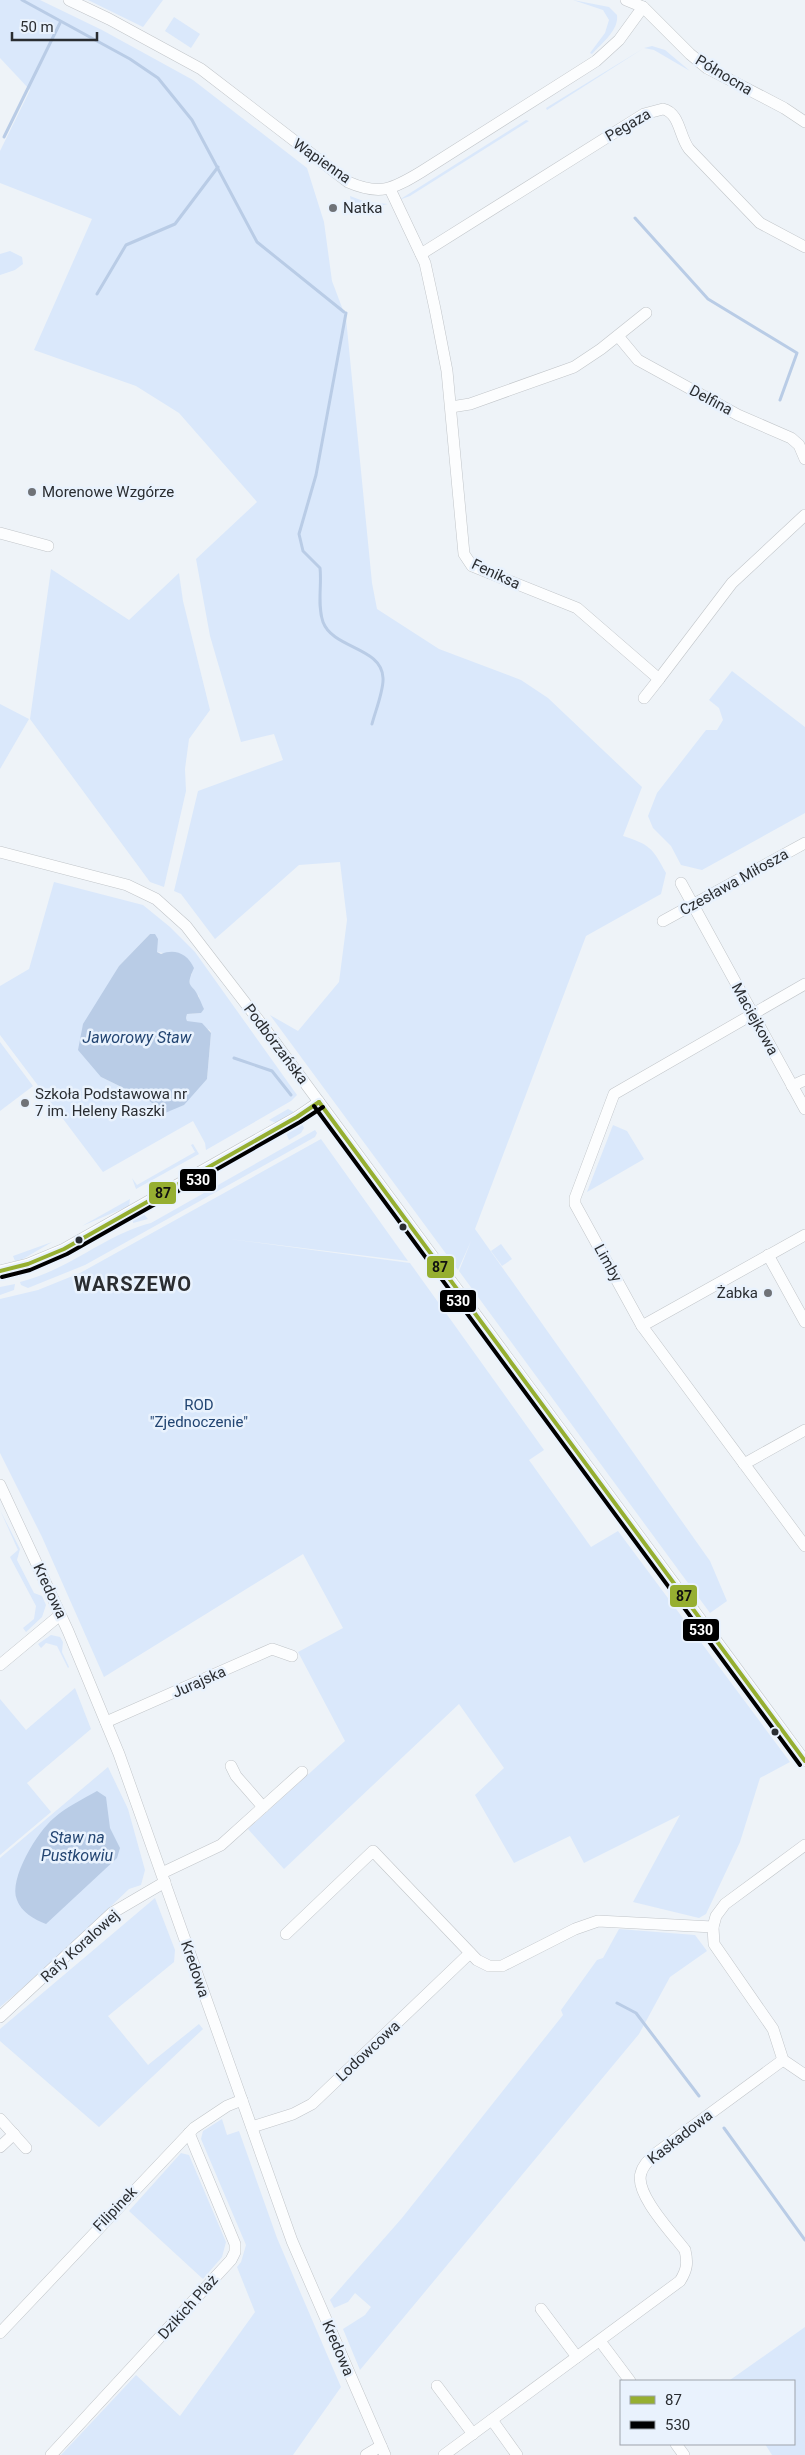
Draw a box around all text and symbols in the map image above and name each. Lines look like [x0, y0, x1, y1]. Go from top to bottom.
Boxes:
scale bar [12, 10, 98, 42]
text: 50 m [20, 18, 54, 36]
street label: Północna [692, 51, 756, 99]
street label: Pegaza [602, 105, 654, 145]
street label: Wapienna [290, 135, 354, 187]
place label: Natka [343, 199, 383, 217]
marker: Natka [327, 202, 339, 214]
street label: Delfina [686, 381, 736, 419]
place label: Morenowe Wzgórze [42, 483, 174, 501]
marker: Morenowe Wzgórze [26, 486, 38, 498]
street label: Feniksa [469, 555, 523, 593]
street label: Czesława Miłosza [677, 845, 791, 919]
street label: Maciejkowa [728, 980, 782, 1058]
street label: Podbórzańska [240, 1000, 312, 1088]
water label: Jaworowy Staw [83, 1028, 192, 1047]
place label: Szkoła Podstawowa nr 7 im. Heleny Raszki [35, 1085, 187, 1120]
marker: Szkoła Podstawowa nr 7 im. Heleny Raszki [19, 1097, 31, 1109]
line badge: 530 [179, 1168, 217, 1192]
text: 530 [186, 1172, 210, 1188]
line badge: 87 [148, 1181, 177, 1205]
text: 87 [155, 1185, 171, 1201]
unlabelled marker [398, 1222, 408, 1232]
unlabelled marker [74, 1235, 84, 1245]
street label: Limby [590, 1241, 626, 1285]
line badge: 87 [426, 1255, 455, 1279]
text: 87 [432, 1259, 448, 1275]
district label: WARSZEWO [74, 1272, 192, 1296]
place label: Żabka [717, 1284, 758, 1302]
marker: Żabka [762, 1287, 774, 1299]
line badge: 530 [439, 1289, 477, 1313]
text: 530 [446, 1293, 470, 1309]
park label: ROD "Zjednoczenie" [150, 1396, 248, 1431]
street label: Kredowa [29, 1561, 71, 1621]
line badge: 87 [669, 1584, 698, 1608]
text: 87 [676, 1588, 692, 1604]
line badge: 530 [682, 1618, 720, 1642]
text: 530 [689, 1622, 713, 1638]
street label: Jurajska [169, 1662, 229, 1702]
unlabelled marker [770, 1727, 780, 1737]
water label: Staw na Pustkowiu [41, 1828, 114, 1865]
street label: Rafy Koralowej [37, 1906, 123, 1986]
street label: Kredowa [177, 1938, 213, 2000]
street label: Lodowcowa [332, 2017, 404, 2085]
street label: Kaskadowa [644, 2106, 716, 2168]
street label: Filipinek [89, 2183, 141, 2235]
street label: Dzikich Plaż [154, 2271, 222, 2343]
street label: Kredowa [318, 2317, 358, 2379]
legend [620, 2380, 795, 2445]
text: 87 [665, 2391, 682, 2409]
text: 530 [665, 2416, 690, 2434]

